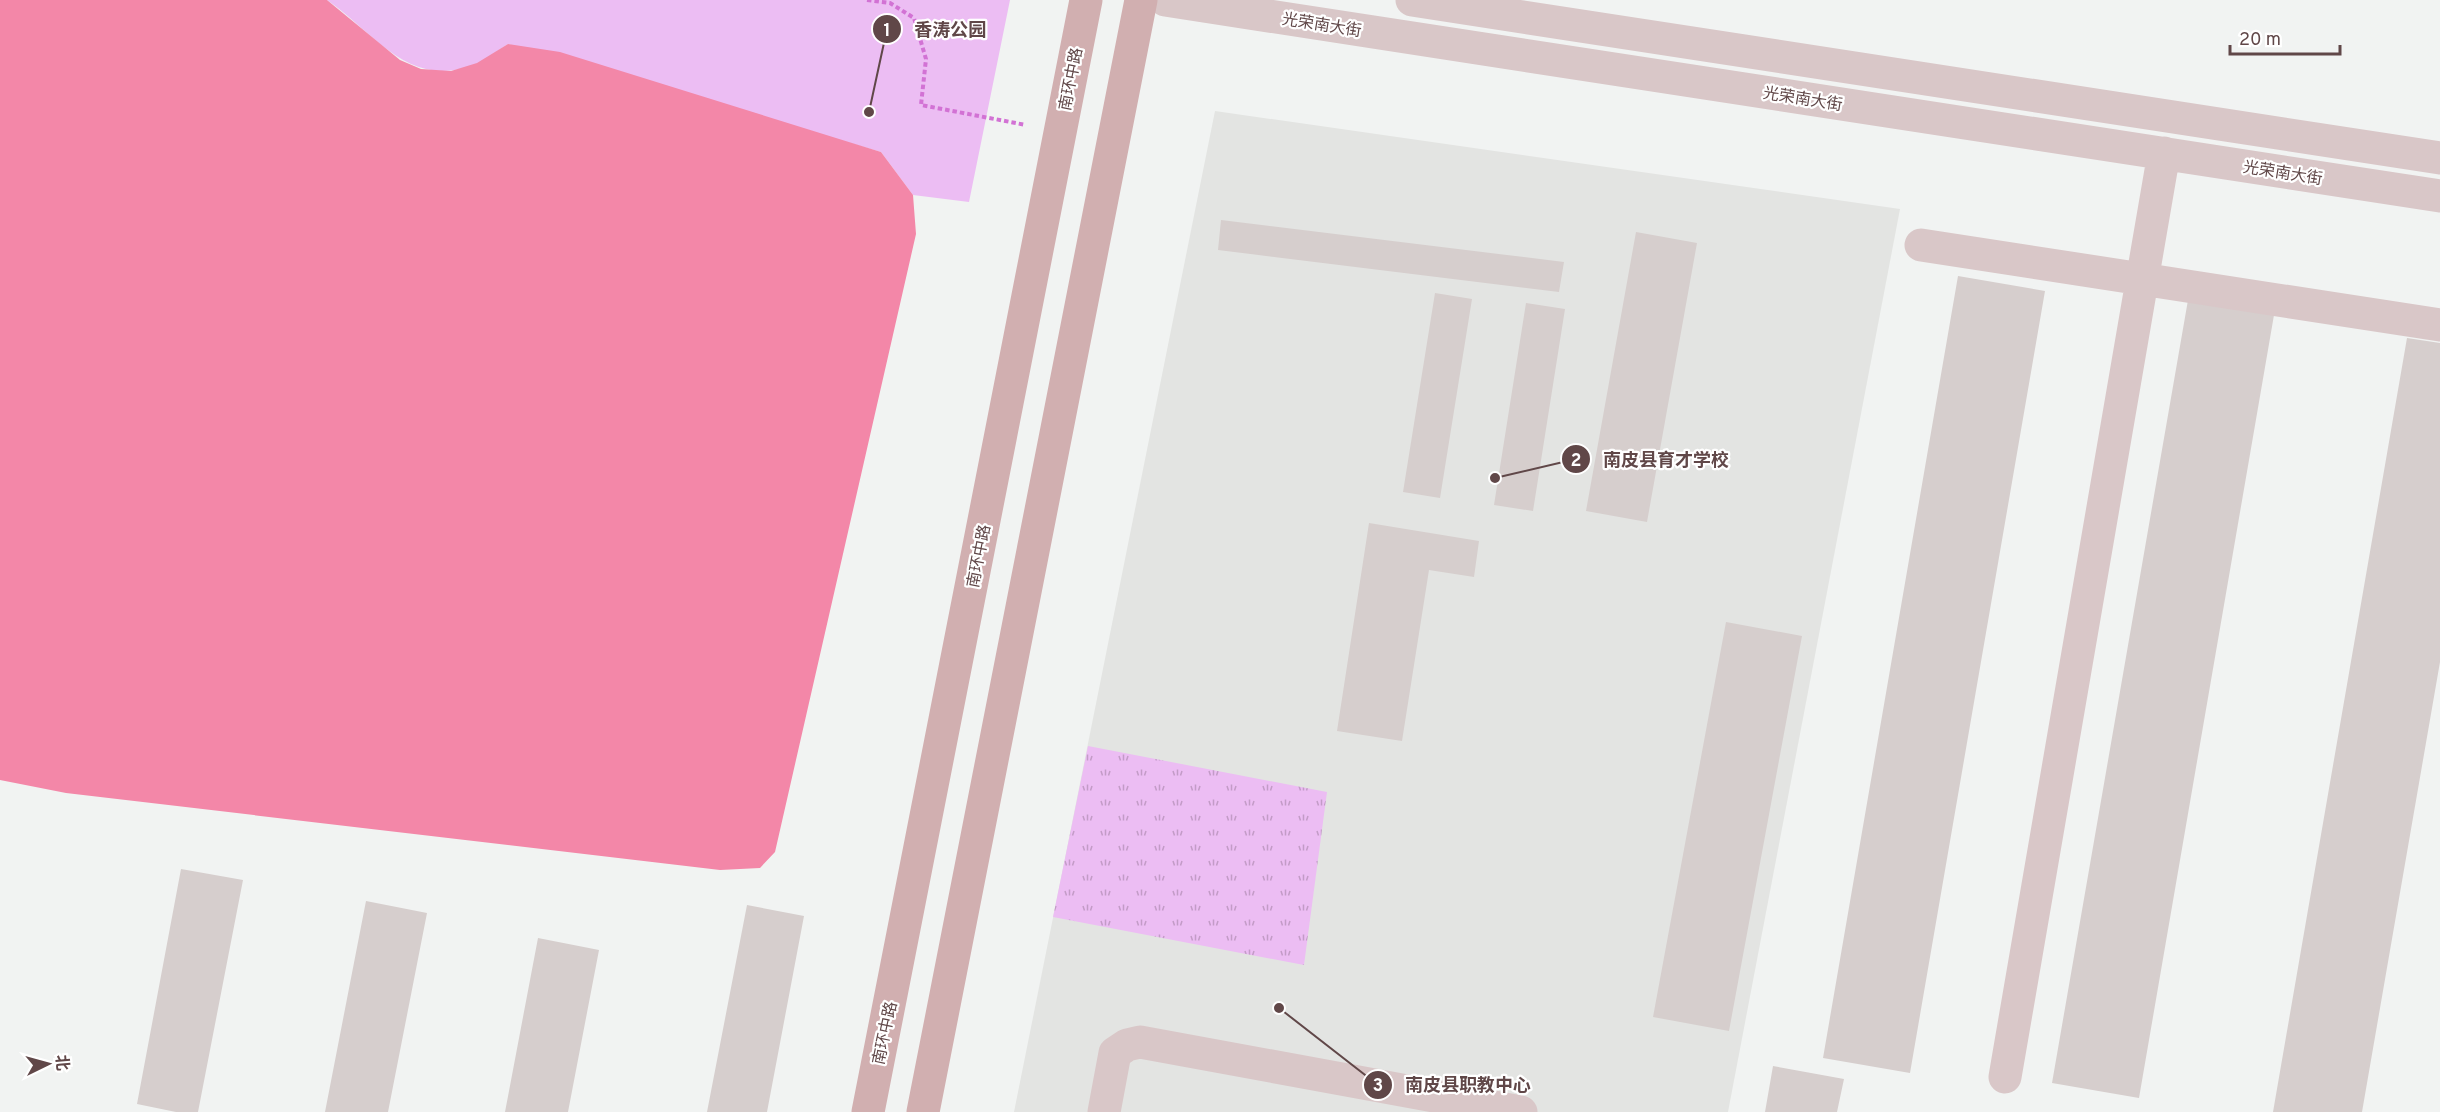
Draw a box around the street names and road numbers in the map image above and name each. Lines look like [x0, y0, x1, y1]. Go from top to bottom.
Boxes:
street label: 光荣南大街 [1281, 10, 1363, 42]
street label: 南环中路 [1056, 46, 1088, 113]
street label: 光荣南大街 [1762, 84, 1844, 116]
street label: 光荣南大街 [2242, 158, 2324, 190]
street label: 南环中路 [964, 523, 996, 590]
street label: 南环中路 [870, 1000, 902, 1067]

